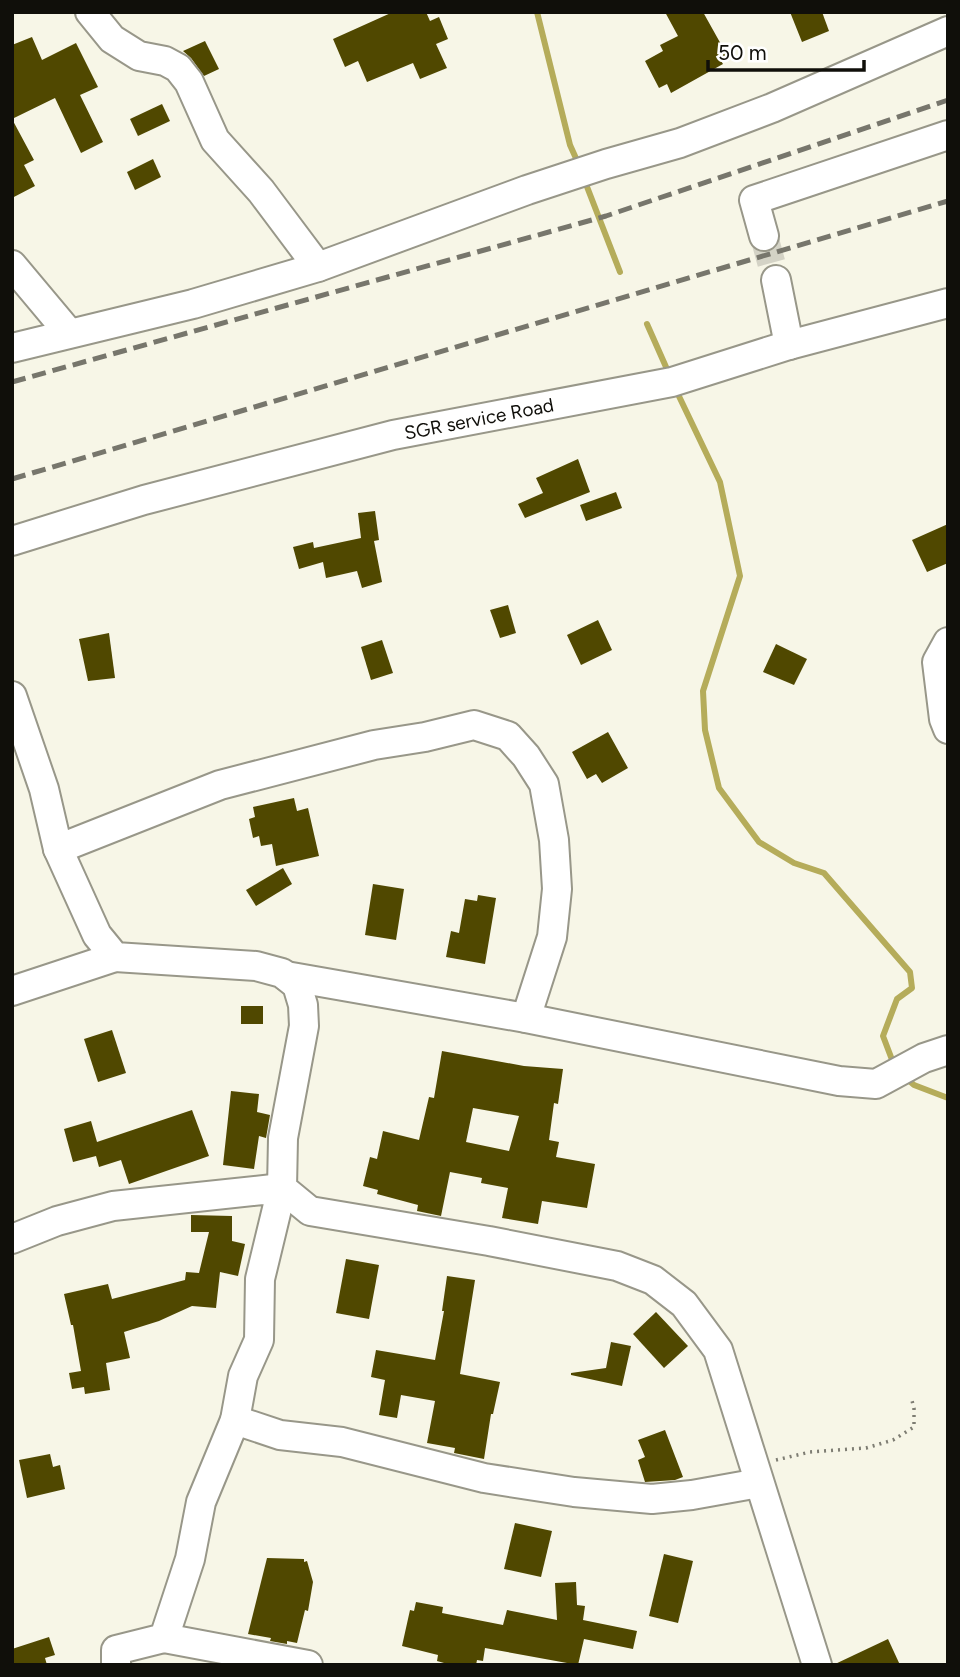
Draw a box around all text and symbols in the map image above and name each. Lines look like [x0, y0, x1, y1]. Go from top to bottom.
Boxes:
scale bar [708, 28, 864, 72]
text: 50 m [718, 40, 767, 65]
street label: SGR service Road [402, 393, 556, 445]

